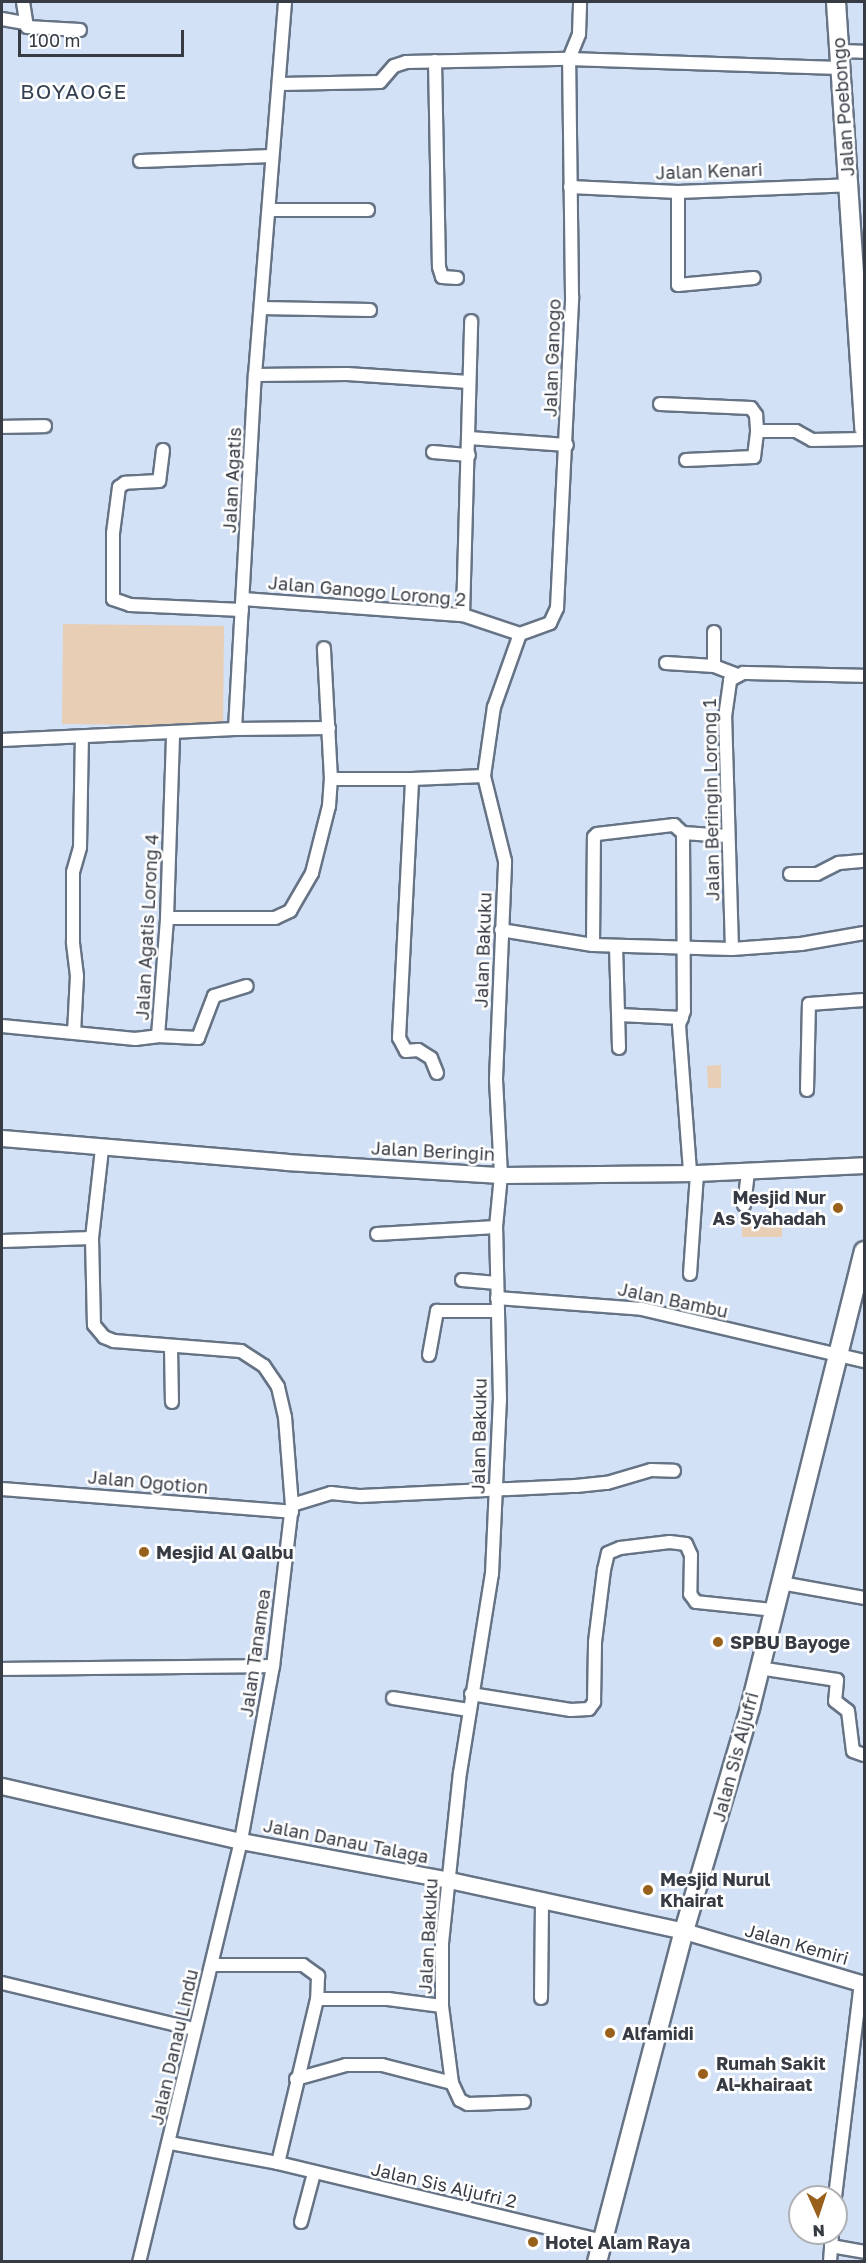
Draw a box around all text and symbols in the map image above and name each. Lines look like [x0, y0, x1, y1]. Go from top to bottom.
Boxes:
scale bar [21, 18, 188, 56]
text: 100 m [29, 29, 80, 51]
street label: Jalan Poebongo [827, 37, 859, 177]
district label: BOYAOGE [20, 78, 128, 104]
street label: Jalan Kenari [655, 158, 763, 184]
street label: Jalan Ganogo [539, 299, 565, 417]
street label: Jalan Agatis [218, 426, 246, 534]
street label: Jalan Ganogo Lorong 2 [267, 572, 467, 610]
street label: Jalan Beringin Lorong 1 [698, 699, 724, 901]
street label: Jalan Agatis Lorong 4 [131, 833, 163, 1021]
street label: Jalan Bakuku [470, 892, 496, 1008]
street label: Jalan Beringin [371, 1137, 495, 1165]
place label: Mesjid Nur As Syahadah [713, 1187, 826, 1230]
marker: Mesjid Nur As Syahadah [831, 1201, 845, 1215]
street label: Jalan Bambu [616, 1278, 730, 1322]
street label: Jalan Bakuku [467, 1378, 491, 1494]
street label: Jalan Ogotion [87, 1466, 209, 1498]
place label: Mesjid Al Qalbu [156, 1541, 293, 1563]
marker: Mesjid Al Qalbu [137, 1545, 151, 1559]
street label: Jalan Tanamea [235, 1588, 275, 1718]
place label: SPBU Bayoge [730, 1631, 850, 1653]
marker: SPBU Bayoge [711, 1635, 725, 1649]
street label: Jalan Sis Aljufri [707, 1690, 763, 1824]
street label: Jalan Danau Talaga [262, 1814, 430, 1868]
place label: Mesjid Nurul Khairat [660, 1869, 770, 1912]
street label: Jalan Bakuku [414, 1878, 442, 1994]
marker: Mesjid Nurul Khairat [641, 1883, 655, 1897]
street label: Jalan Kemiri [743, 1919, 851, 1969]
street label: Jalan Danau Lindu [146, 1967, 202, 2127]
place label: Alfamidi [622, 2022, 694, 2044]
marker: Alfamidi [603, 2026, 617, 2040]
place label: Rumah Sakit Al-khairaat [716, 2053, 826, 2096]
marker: Rumah Sakit Al-khairaat [694, 2065, 712, 2083]
street label: Jalan Sis Aljufri 2 [369, 2158, 519, 2212]
north arrow [788, 2185, 848, 2245]
text: N [812, 2221, 825, 2241]
place label: Hotel Alam Raya [545, 2231, 690, 2253]
marker: Hotel Alam Raya [526, 2235, 540, 2249]

